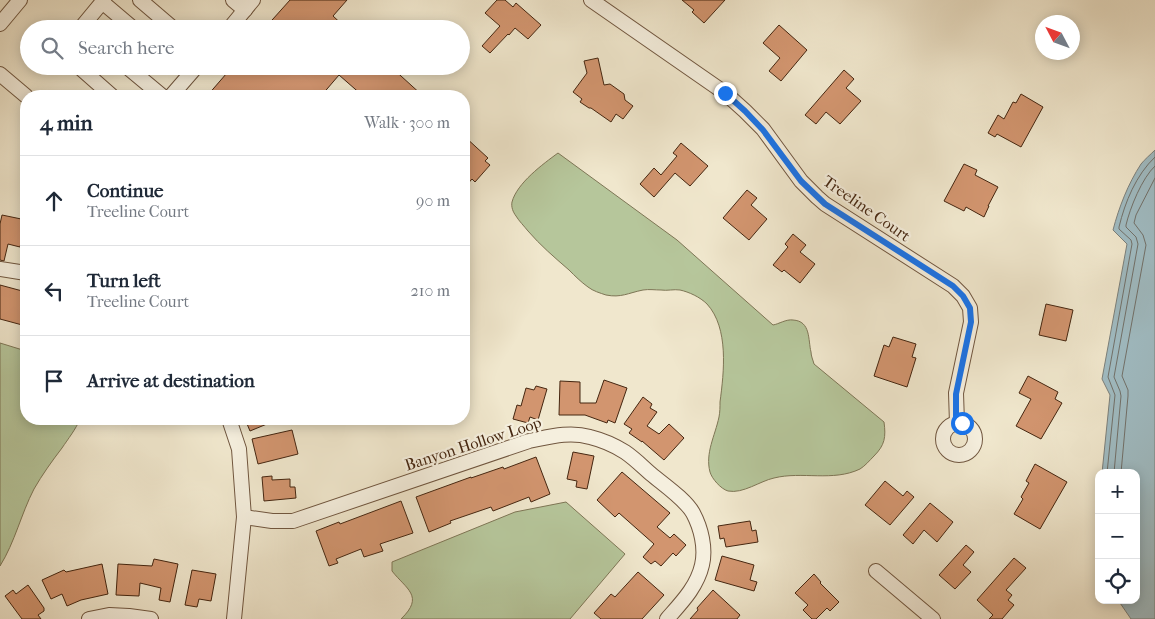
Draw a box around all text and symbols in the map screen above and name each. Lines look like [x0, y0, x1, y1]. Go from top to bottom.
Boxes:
north arrow [1035, 15, 1080, 60]
search box [20, 20, 470, 75]
icon: search [38, 34, 66, 62]
text: Search here [78, 37, 174, 59]
route end [714, 82, 737, 105]
text: 4 min [40, 111, 93, 135]
text: Walk · 300 m [364, 113, 450, 132]
street label: Treeline Court [819, 171, 914, 246]
text: Continue [87, 180, 163, 202]
icon: ahead [40, 187, 68, 215]
text: 90 m [416, 191, 450, 210]
text: Treeline Court [87, 202, 189, 221]
text: Turn left [87, 270, 161, 292]
icon: left [40, 277, 68, 305]
text: 210 m [411, 281, 450, 300]
text: Treeline Court [87, 292, 189, 311]
icon: arrive [40, 367, 68, 395]
text: Arrive at destination [87, 370, 255, 392]
street label: Banyon Hollow Loop [402, 412, 544, 475]
route start [951, 412, 974, 435]
map controls [1095, 469, 1140, 604]
button: + [1095, 469, 1140, 514]
button: − [1095, 514, 1140, 559]
button: locate [1095, 559, 1140, 604]

